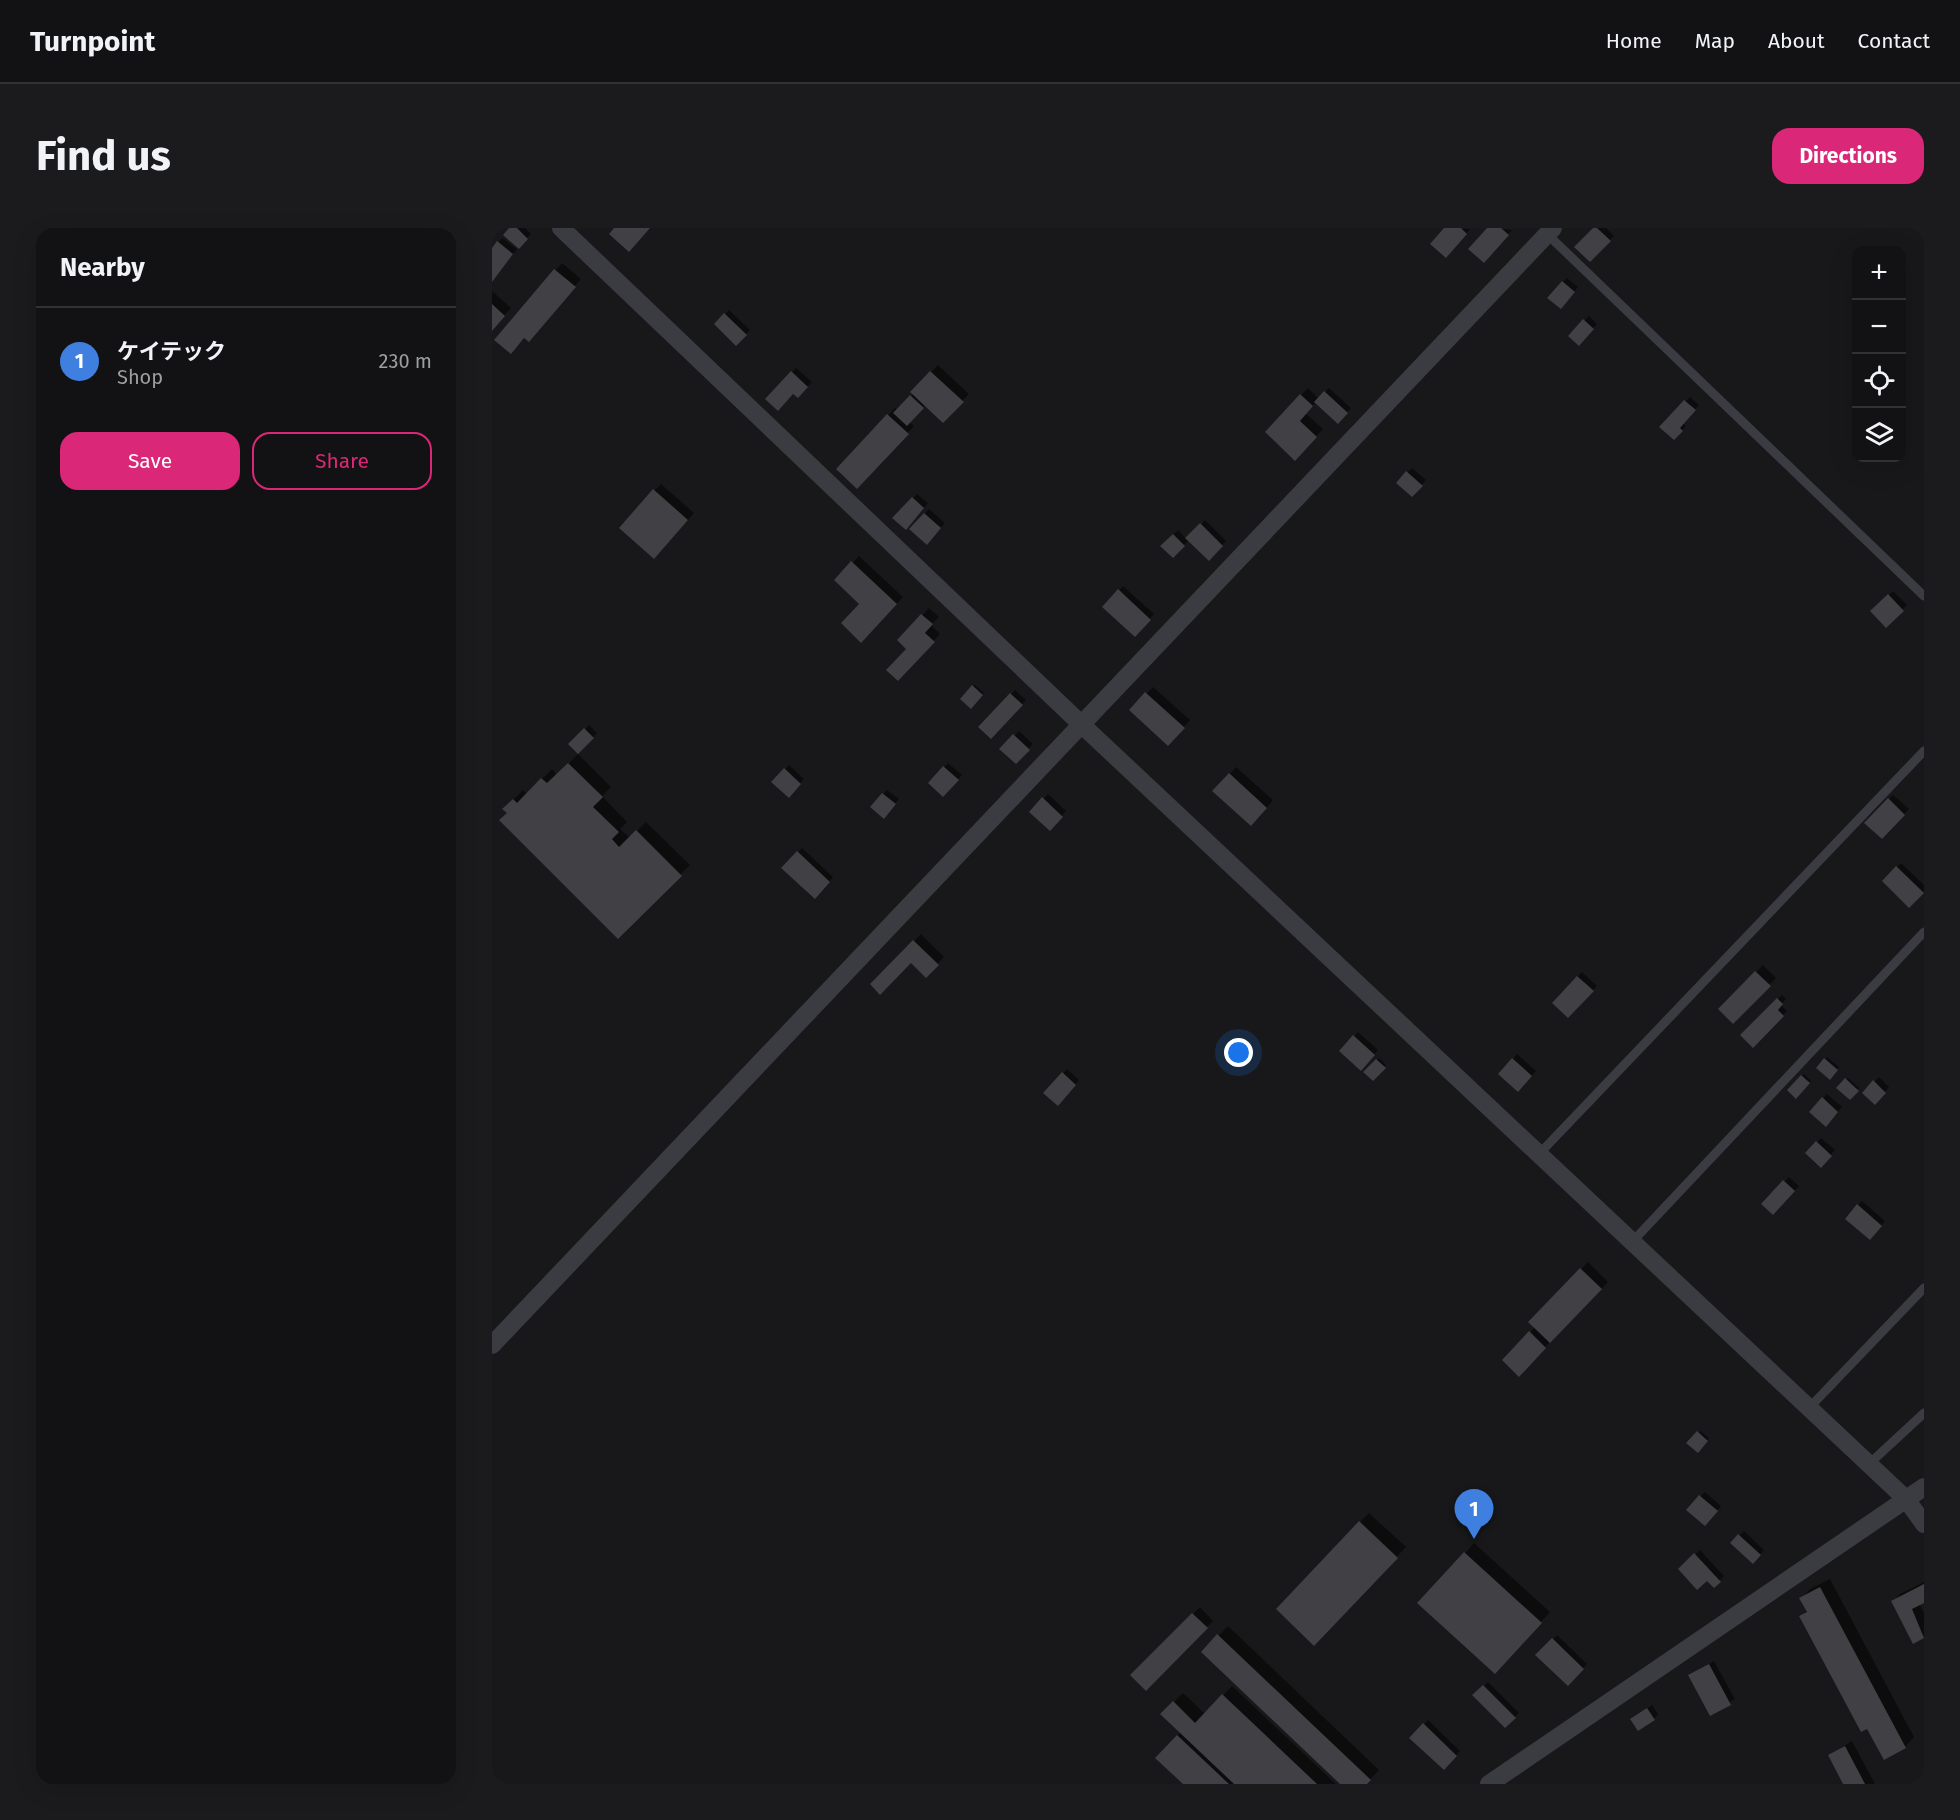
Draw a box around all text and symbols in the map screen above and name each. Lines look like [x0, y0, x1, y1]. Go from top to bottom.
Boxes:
text: Turnpoint [30, 25, 155, 58]
text: Home [1606, 28, 1662, 54]
text: Map [1695, 28, 1735, 54]
text: About [1768, 28, 1825, 54]
text: Contact [1858, 28, 1930, 54]
button: Directions [1772, 128, 1924, 184]
text: Find us [36, 131, 171, 181]
map controls [1852, 246, 1906, 462]
button: + [1852, 246, 1906, 300]
text: Nearby [60, 252, 145, 283]
button: − [1852, 300, 1906, 354]
text: ケイテック [117, 338, 226, 365]
text: 1 [75, 349, 84, 373]
text: 230 m [379, 349, 432, 373]
button: locate [1852, 354, 1906, 408]
text: Shop [117, 365, 163, 389]
button: layers [1852, 408, 1906, 462]
button: Save [60, 432, 240, 490]
button: Share [252, 432, 432, 490]
your location [1224, 1038, 1253, 1067]
pin: 1 [1454, 1490, 1494, 1539]

